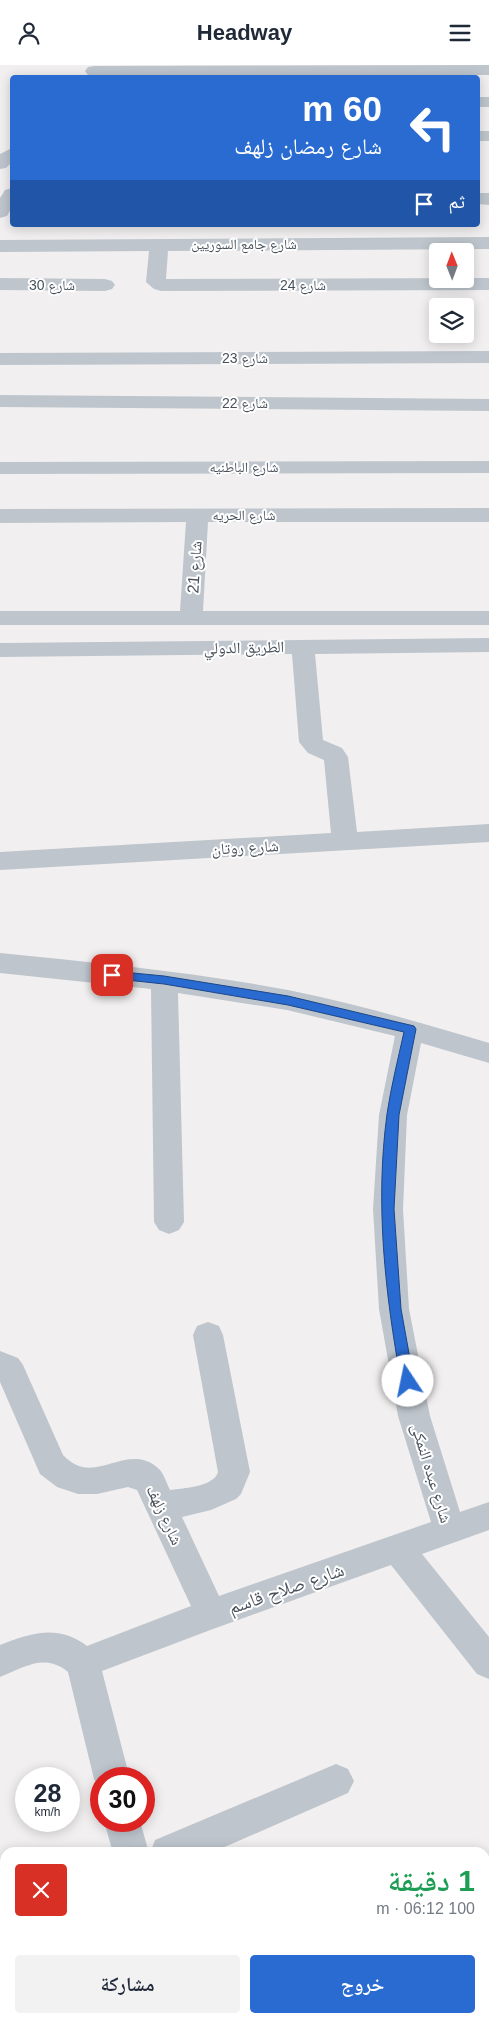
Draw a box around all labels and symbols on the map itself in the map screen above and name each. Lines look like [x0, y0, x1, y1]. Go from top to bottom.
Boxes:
street label: شارع جامع السوريين [191, 236, 297, 254]
north arrow [429, 243, 474, 287]
street label: شارع 30 [29, 277, 75, 295]
street label: شارع 24 [280, 277, 326, 295]
street label: شارع 23 [222, 350, 268, 368]
street label: شارع 22 [222, 395, 268, 413]
street label: شارع الباطنيه [209, 459, 279, 477]
street label: شارع الحريه [213, 507, 275, 525]
street label: شارع 21 [184, 540, 207, 594]
street label: الطريق الدولي [204, 638, 285, 661]
street label: شارع روتان [211, 837, 279, 860]
pin [91, 954, 133, 996]
position arrow [381, 1354, 433, 1406]
street label: شارع عبده النمكى [406, 1421, 455, 1525]
street label: شارع زلهف [142, 1483, 186, 1548]
street label: شارع صلاح قاسم [226, 1559, 347, 1620]
speed limit sign: 30 [90, 1767, 155, 1832]

